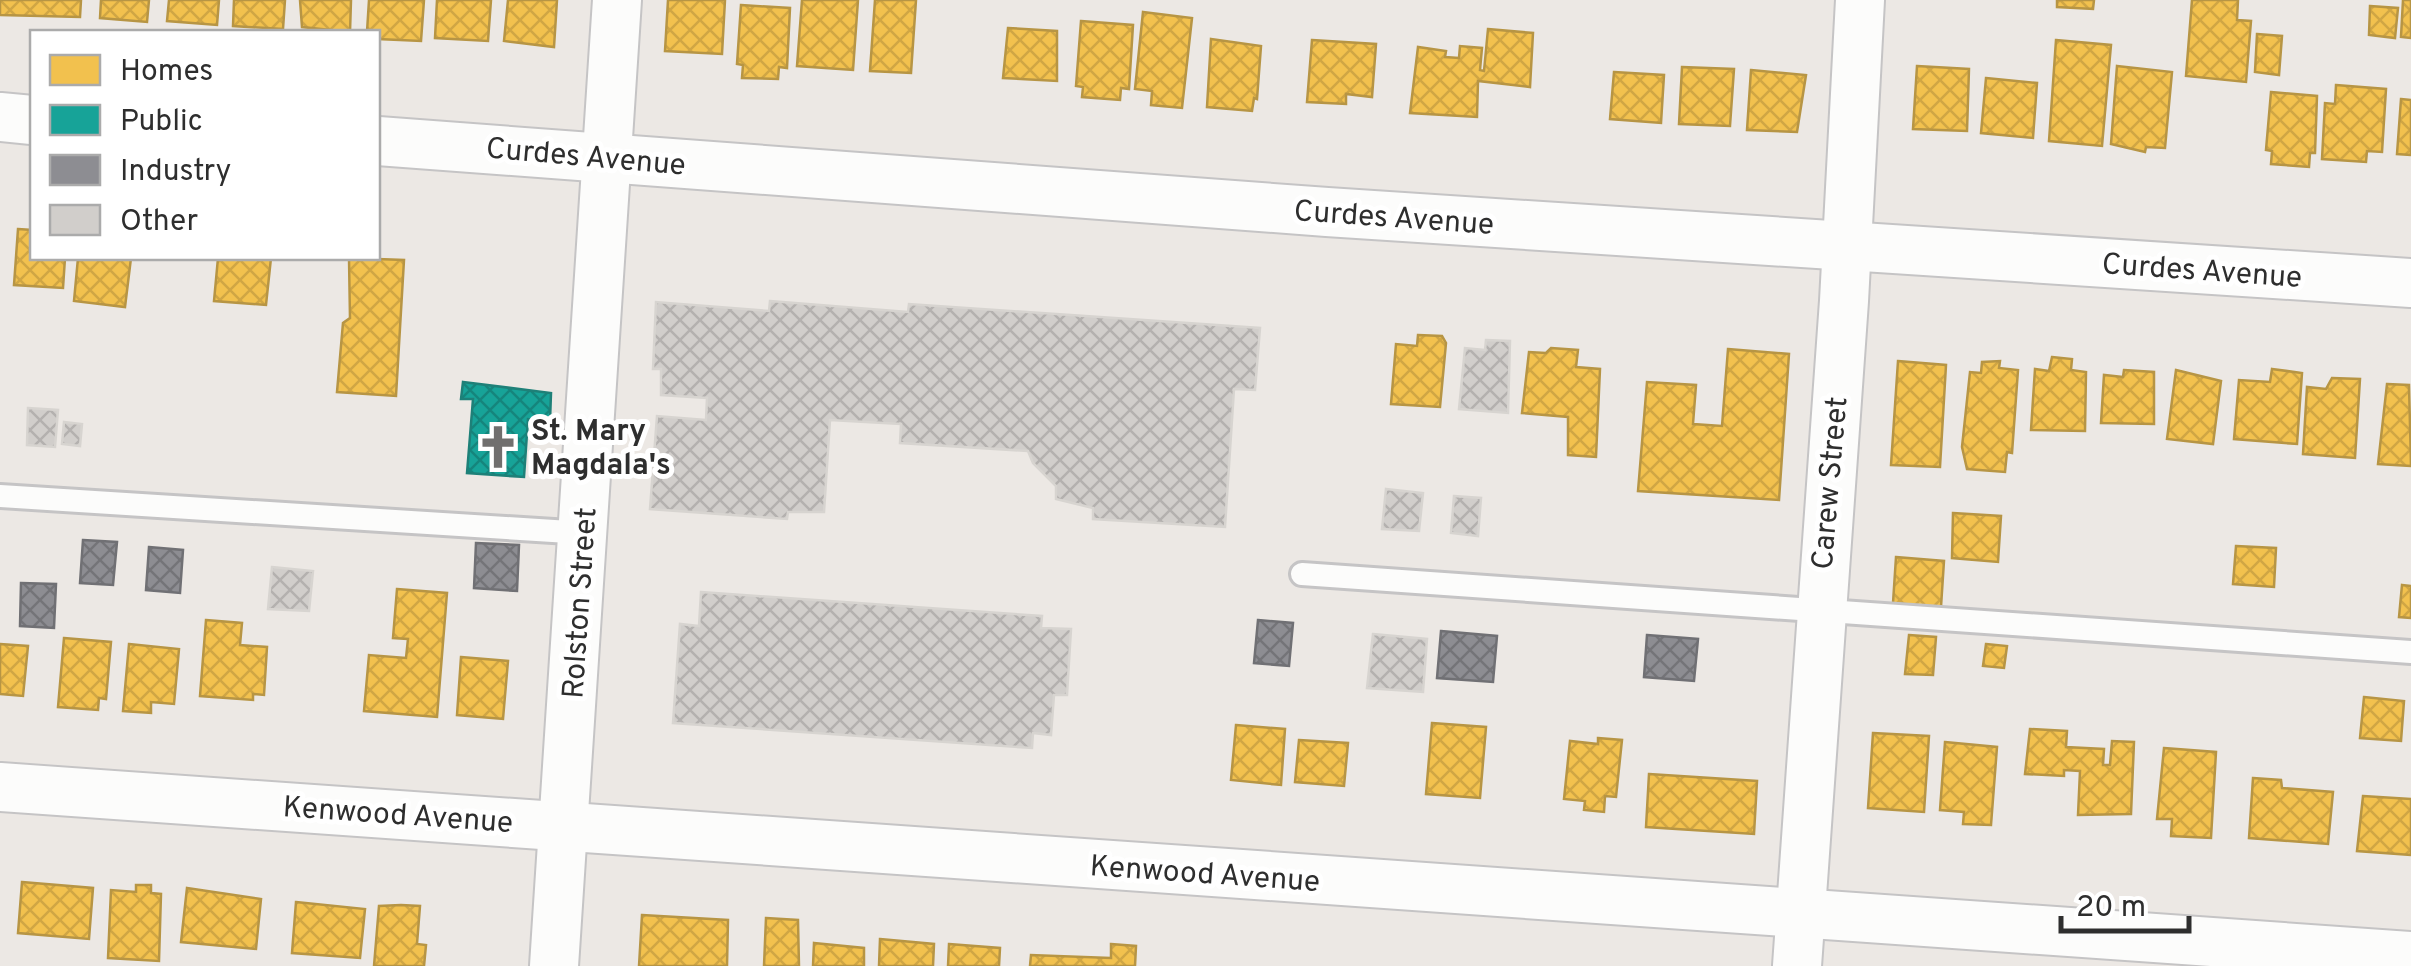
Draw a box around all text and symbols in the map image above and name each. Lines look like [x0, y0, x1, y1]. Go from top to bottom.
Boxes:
legend [30, 30, 380, 260]
text: Homes [120, 54, 213, 91]
text: Public [120, 104, 203, 141]
street label: Curdes Avenue [484, 131, 687, 186]
text: Industry [120, 154, 231, 191]
street label: Curdes Avenue [1293, 194, 1495, 245]
text: Other [120, 204, 198, 241]
street label: Curdes Avenue [2101, 247, 2303, 298]
street label: Carew Street [1806, 395, 1857, 571]
place label: St. Mary Magdala's [531, 414, 671, 485]
church icon: St. Mary Magdala's [474, 423, 522, 471]
street label: Rolston Street [556, 506, 607, 700]
street label: Kenwood Avenue [281, 790, 514, 843]
street label: Kenwood Avenue [1088, 849, 1321, 902]
scale bar [2061, 871, 2188, 933]
text: 20 m [2076, 890, 2146, 927]

